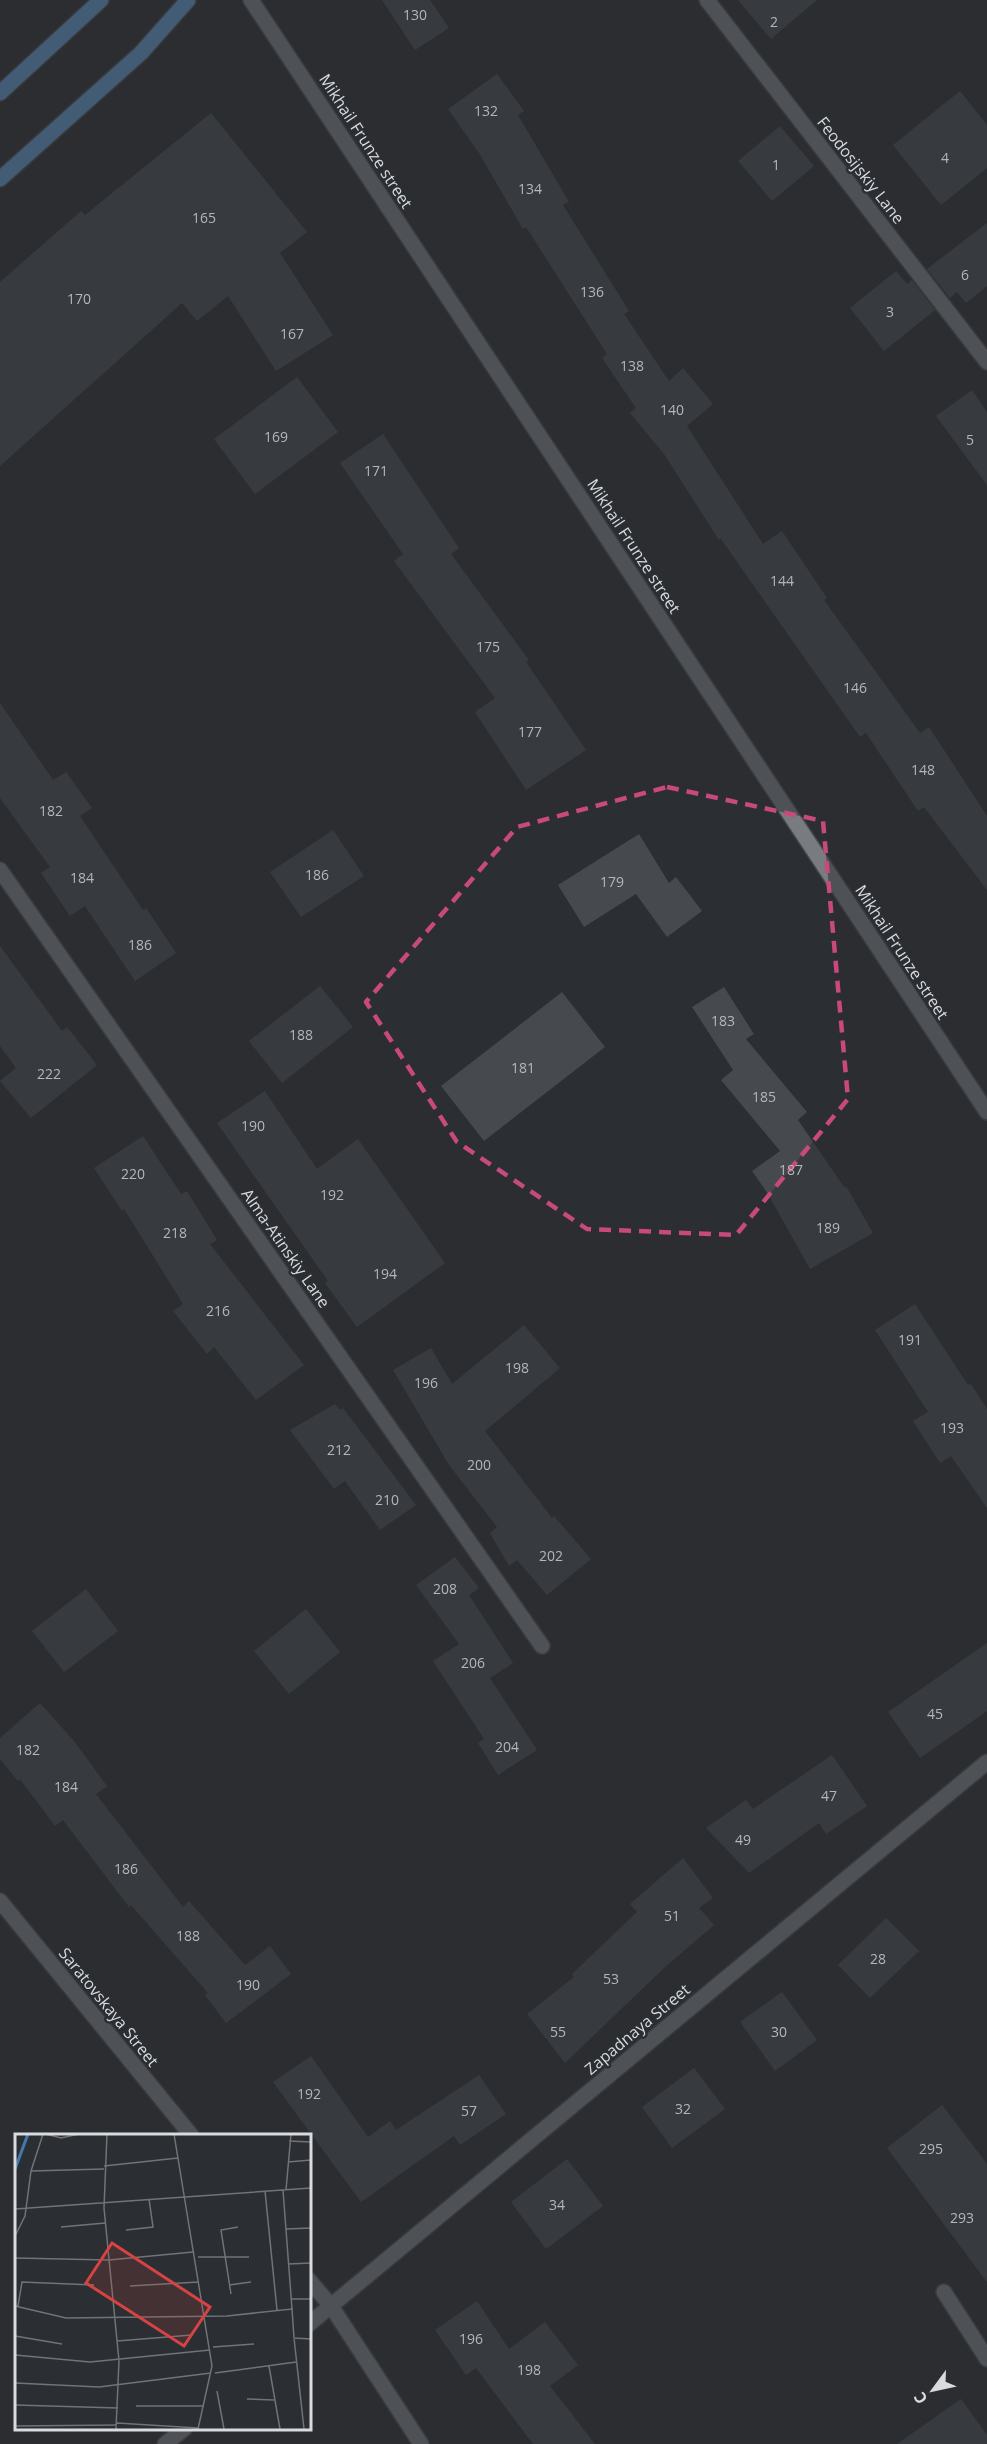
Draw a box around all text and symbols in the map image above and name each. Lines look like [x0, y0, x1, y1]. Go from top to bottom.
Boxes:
house number: 130 [403, 5, 427, 24]
house number: 2 [770, 12, 778, 31]
street label: Mikhail Frunze street [314, 69, 418, 213]
house number: 132 [474, 101, 498, 120]
street label: Feodosijskiy Lane [812, 112, 910, 228]
house number: 4 [941, 148, 949, 167]
house number: 1 [772, 155, 780, 174]
house number: 134 [518, 179, 542, 198]
house number: 165 [192, 208, 216, 227]
house number: 6 [961, 265, 969, 284]
house number: 136 [580, 282, 604, 301]
house number: 170 [67, 289, 91, 308]
house number: 3 [886, 302, 894, 321]
house number: 167 [280, 324, 304, 343]
house number: 138 [620, 356, 644, 375]
house number: 140 [660, 400, 684, 419]
house number: 169 [264, 427, 288, 446]
house number: 5 [966, 430, 974, 449]
house number: 171 [364, 461, 388, 480]
street label: Mikhail Frunze street [582, 474, 686, 618]
house number: 144 [770, 571, 794, 590]
house number: 175 [476, 637, 500, 656]
house number: 146 [843, 678, 867, 697]
house number: 177 [518, 722, 542, 741]
house number: 148 [911, 760, 935, 779]
house number: 182 [39, 801, 63, 820]
house number: 186 [305, 865, 329, 884]
house number: 184 [70, 868, 94, 887]
house number: 179 [600, 872, 624, 891]
street label: Mikhail Frunze street [850, 880, 954, 1024]
house number: 186 [128, 935, 152, 954]
house number: 183 [711, 1011, 735, 1030]
house number: 188 [289, 1025, 313, 1044]
house number: 181 [511, 1058, 535, 1077]
house number: 222 [37, 1064, 61, 1083]
house number: 185 [752, 1087, 776, 1106]
house number: 190 [241, 1116, 265, 1135]
house number: 187 [779, 1160, 803, 1179]
house number: 220 [121, 1164, 145, 1183]
street label: Alma-Atinskiy Lane [237, 1184, 335, 1312]
house number: 192 [320, 1185, 344, 1204]
house number: 189 [816, 1218, 840, 1237]
house number: 218 [163, 1223, 187, 1242]
house number: 194 [373, 1264, 397, 1283]
house number: 216 [206, 1301, 230, 1320]
house number: 191 [898, 1330, 922, 1349]
house number: 198 [505, 1358, 529, 1377]
house number: 196 [414, 1373, 438, 1392]
house number: 193 [940, 1418, 964, 1437]
house number: 212 [327, 1440, 351, 1459]
house number: 200 [467, 1455, 491, 1474]
house number: 210 [375, 1490, 399, 1509]
house number: 202 [539, 1546, 563, 1565]
house number: 208 [433, 1579, 457, 1598]
house number: 206 [461, 1653, 485, 1672]
house number: 45 [927, 1704, 943, 1723]
house number: 204 [495, 1737, 519, 1756]
house number: 182 [16, 1740, 40, 1759]
house number: 184 [54, 1777, 78, 1796]
house number: 47 [821, 1786, 837, 1805]
house number: 49 [735, 1830, 751, 1849]
house number: 186 [114, 1859, 138, 1878]
house number: 51 [664, 1906, 680, 1925]
house number: 188 [176, 1926, 200, 1945]
street label: Saratovskaya Street [54, 1943, 164, 2071]
house number: 28 [870, 1949, 886, 1968]
house number: 53 [603, 1969, 619, 1988]
house number: 190 [236, 1975, 260, 1994]
street label: Zapadnaya Street [580, 1978, 694, 2080]
house number: 55 [550, 2022, 566, 2041]
house number: 30 [771, 2022, 787, 2041]
house number: 192 [297, 2084, 321, 2103]
house number: 32 [675, 2099, 691, 2118]
house number: 57 [461, 2101, 477, 2120]
inset map [15, 2134, 310, 2429]
house number: 295 [919, 2139, 943, 2158]
house number: 34 [549, 2195, 565, 2214]
house number: 293 [950, 2208, 974, 2227]
house number: 196 [459, 2329, 483, 2348]
house number: 198 [517, 2360, 541, 2379]
north arrow [903, 2360, 963, 2420]
text: С [908, 2388, 932, 2408]

